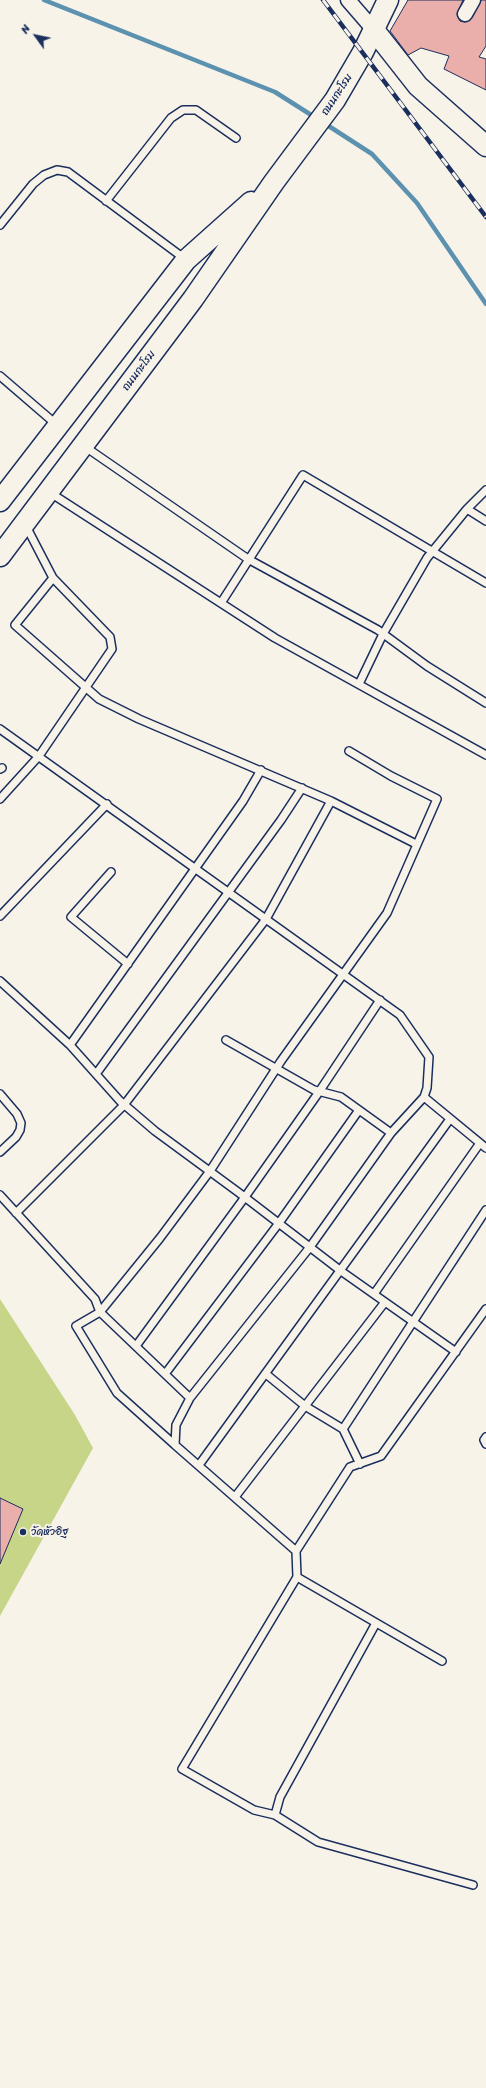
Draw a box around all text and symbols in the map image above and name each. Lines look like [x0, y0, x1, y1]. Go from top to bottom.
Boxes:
north arrow [16, 16, 56, 56]
text: N [15, 21, 36, 38]
street label: ถนนกะโรม [319, 72, 355, 118]
street label: ถนนกะโรม [120, 348, 158, 394]
place label: วัดหัวอิฐ [31, 1525, 68, 1539]
marker: วัดหัวอิฐ [18, 1527, 28, 1537]

